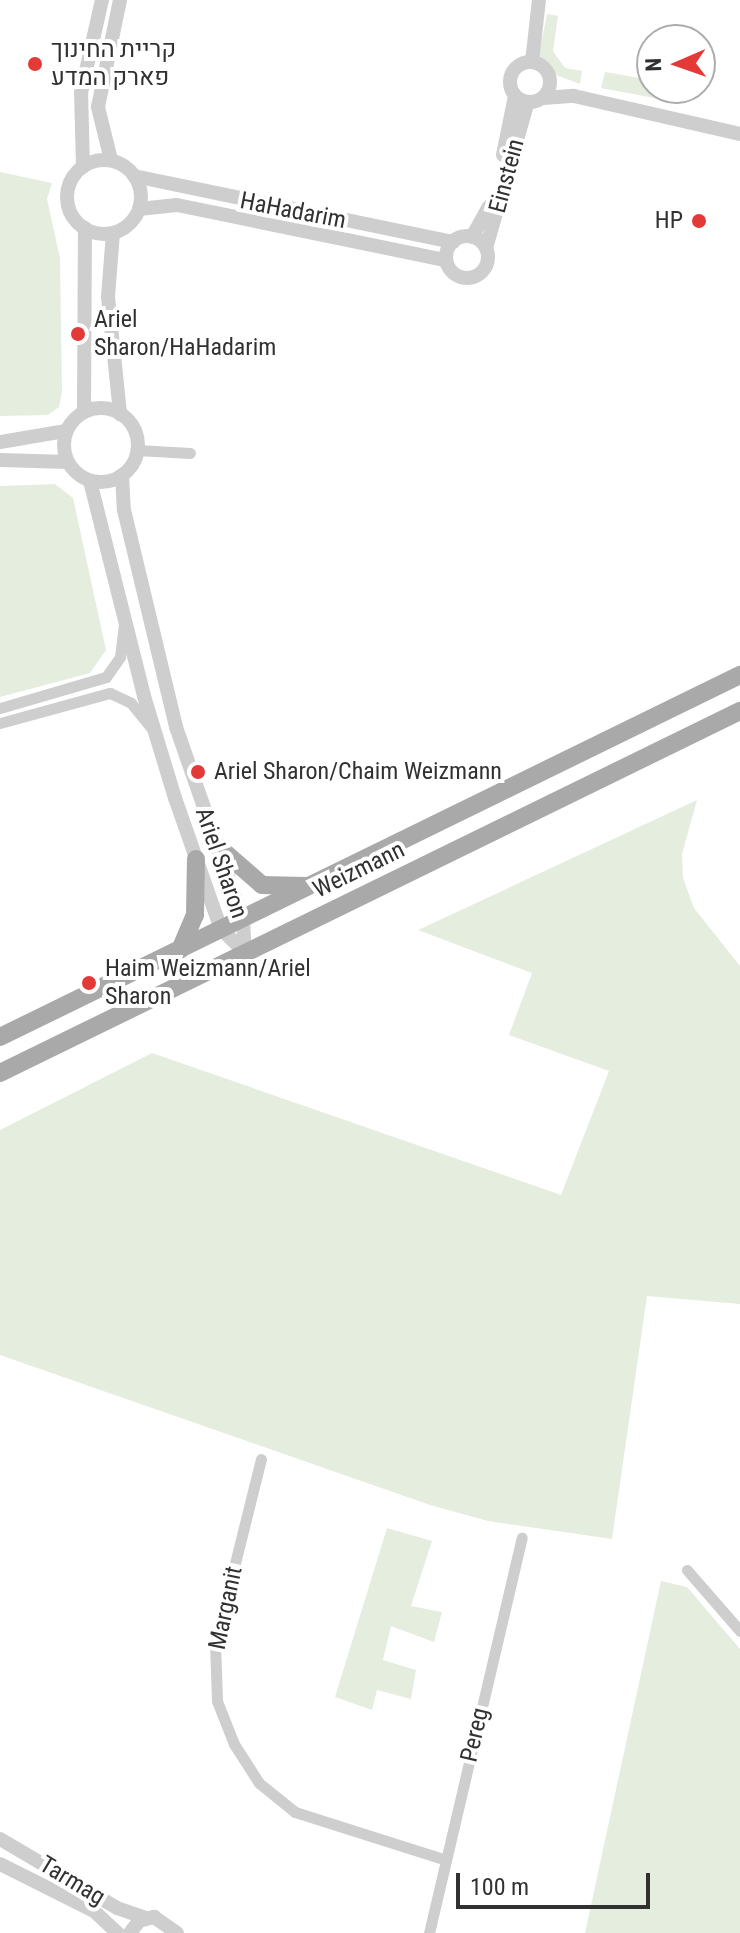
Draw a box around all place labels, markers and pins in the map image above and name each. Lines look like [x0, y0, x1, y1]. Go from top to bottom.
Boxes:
place label: קריית החינוך פארק המדע [51, 36, 176, 92]
marker: קריית החינוך פארק המדע [26, 55, 44, 73]
place label: HP [655, 207, 683, 235]
marker: HP [690, 212, 708, 230]
place label: Ariel Sharon/HaHadarim [94, 306, 276, 362]
marker: Ariel Sharon/HaHadarim [69, 325, 87, 343]
place label: Ariel Sharon/Chaim Weizmann [214, 758, 502, 786]
marker: Ariel Sharon/Chaim Weizmann [189, 763, 207, 781]
place label: Haim Weizmann/Ariel Sharon [105, 955, 311, 1011]
marker: Haim Weizmann/Ariel Sharon [80, 974, 98, 992]

